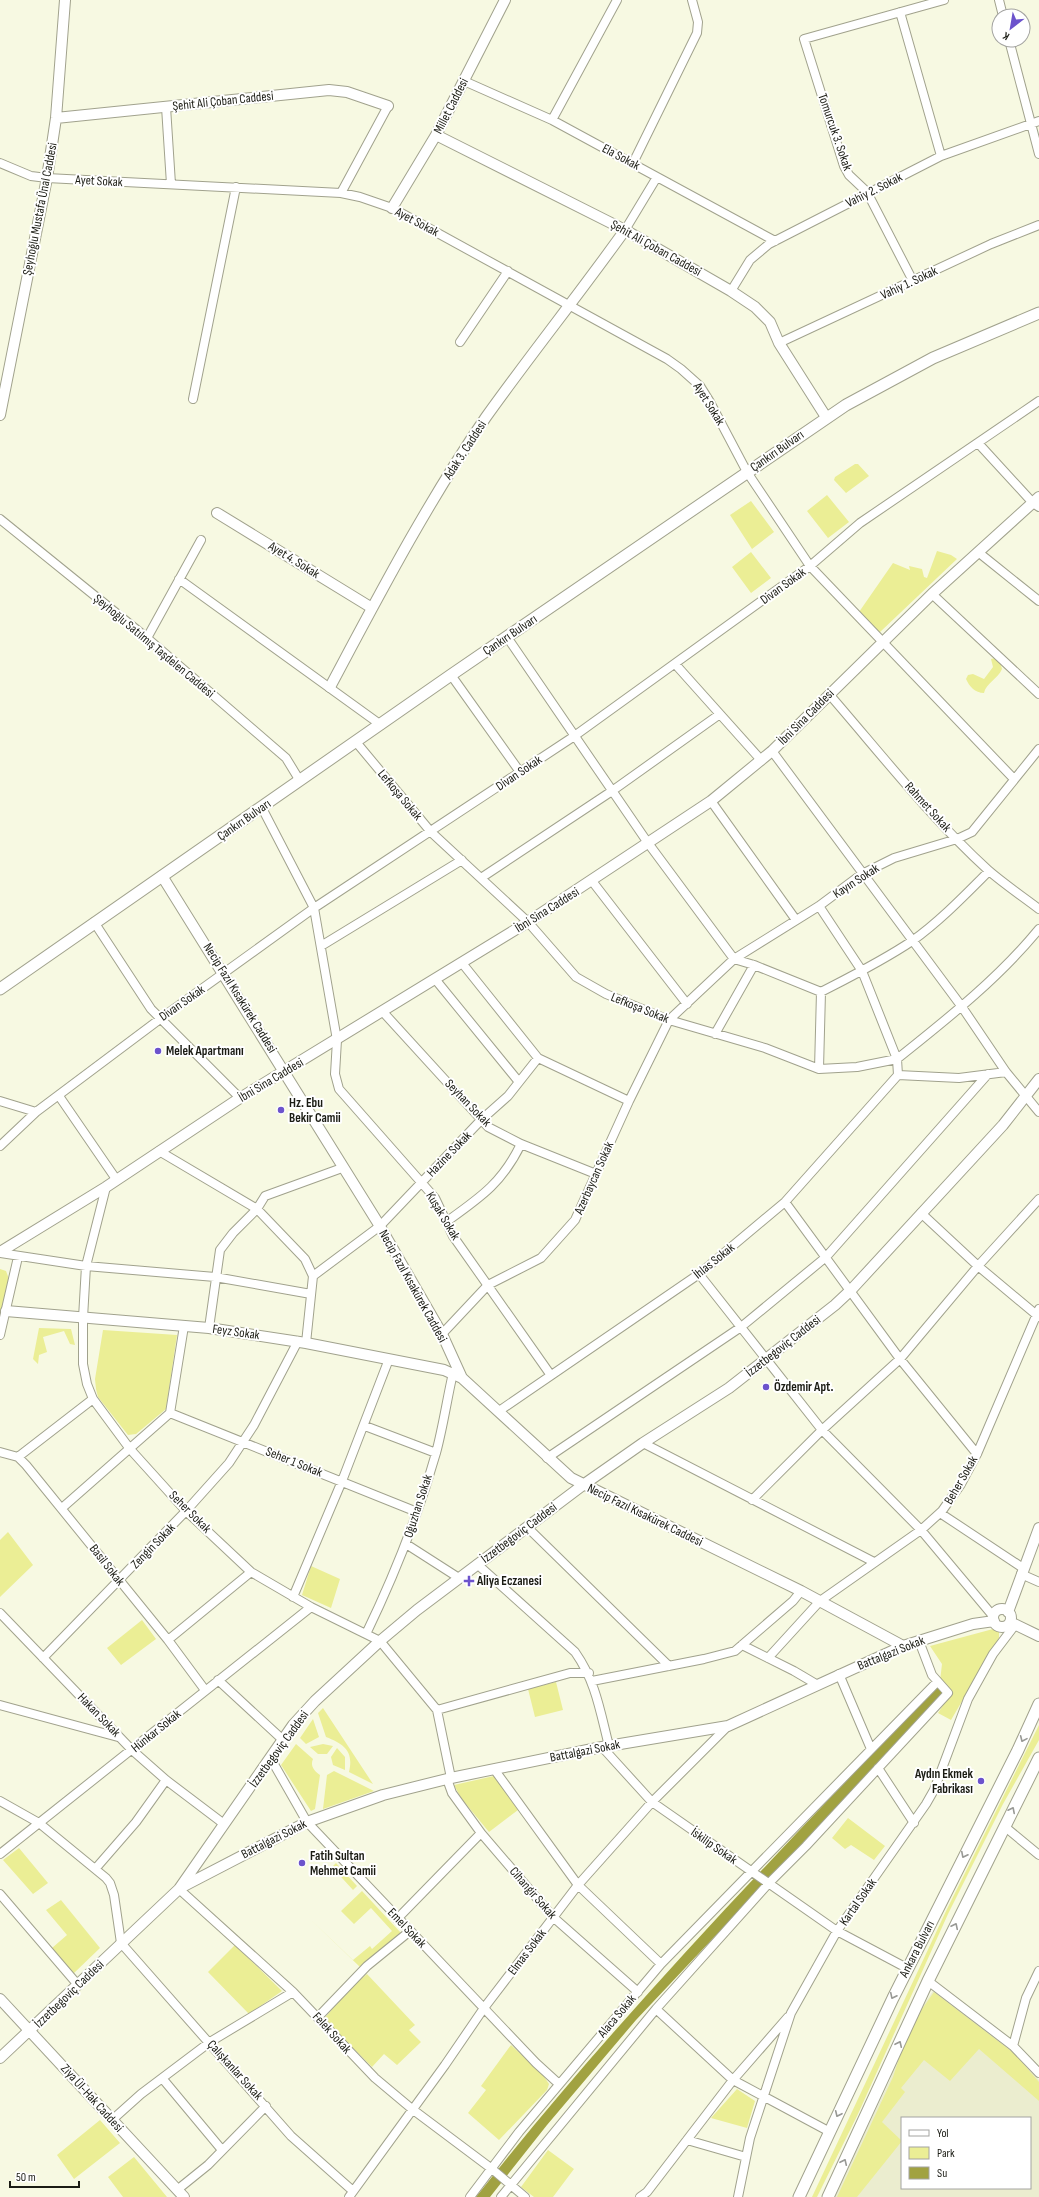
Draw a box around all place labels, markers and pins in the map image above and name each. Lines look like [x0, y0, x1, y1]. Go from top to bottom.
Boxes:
place label: Melek Apartmanı [166, 1043, 244, 1059]
marker: Melek Apartmanı [153, 1046, 163, 1056]
place label: Hz. Ebu Bekir Camii [289, 1095, 341, 1126]
marker: Hz. Ebu Bekir Camii [276, 1105, 286, 1115]
place label: Özdemir Apt. [774, 1379, 834, 1395]
marker: Özdemir Apt. [761, 1382, 771, 1392]
place label: Aliya Eczanesi [476, 1573, 542, 1589]
marker: Aliya Eczanesi [464, 1576, 474, 1586]
place label: Aydın Ekmek Fabrikası [914, 1766, 974, 1797]
marker: Aydın Ekmek Fabrikası [976, 1776, 986, 1786]
place label: Fatih Sultan Mehmet Camii [310, 1848, 376, 1879]
marker: Fatih Sultan Mehmet Camii [297, 1858, 307, 1868]

